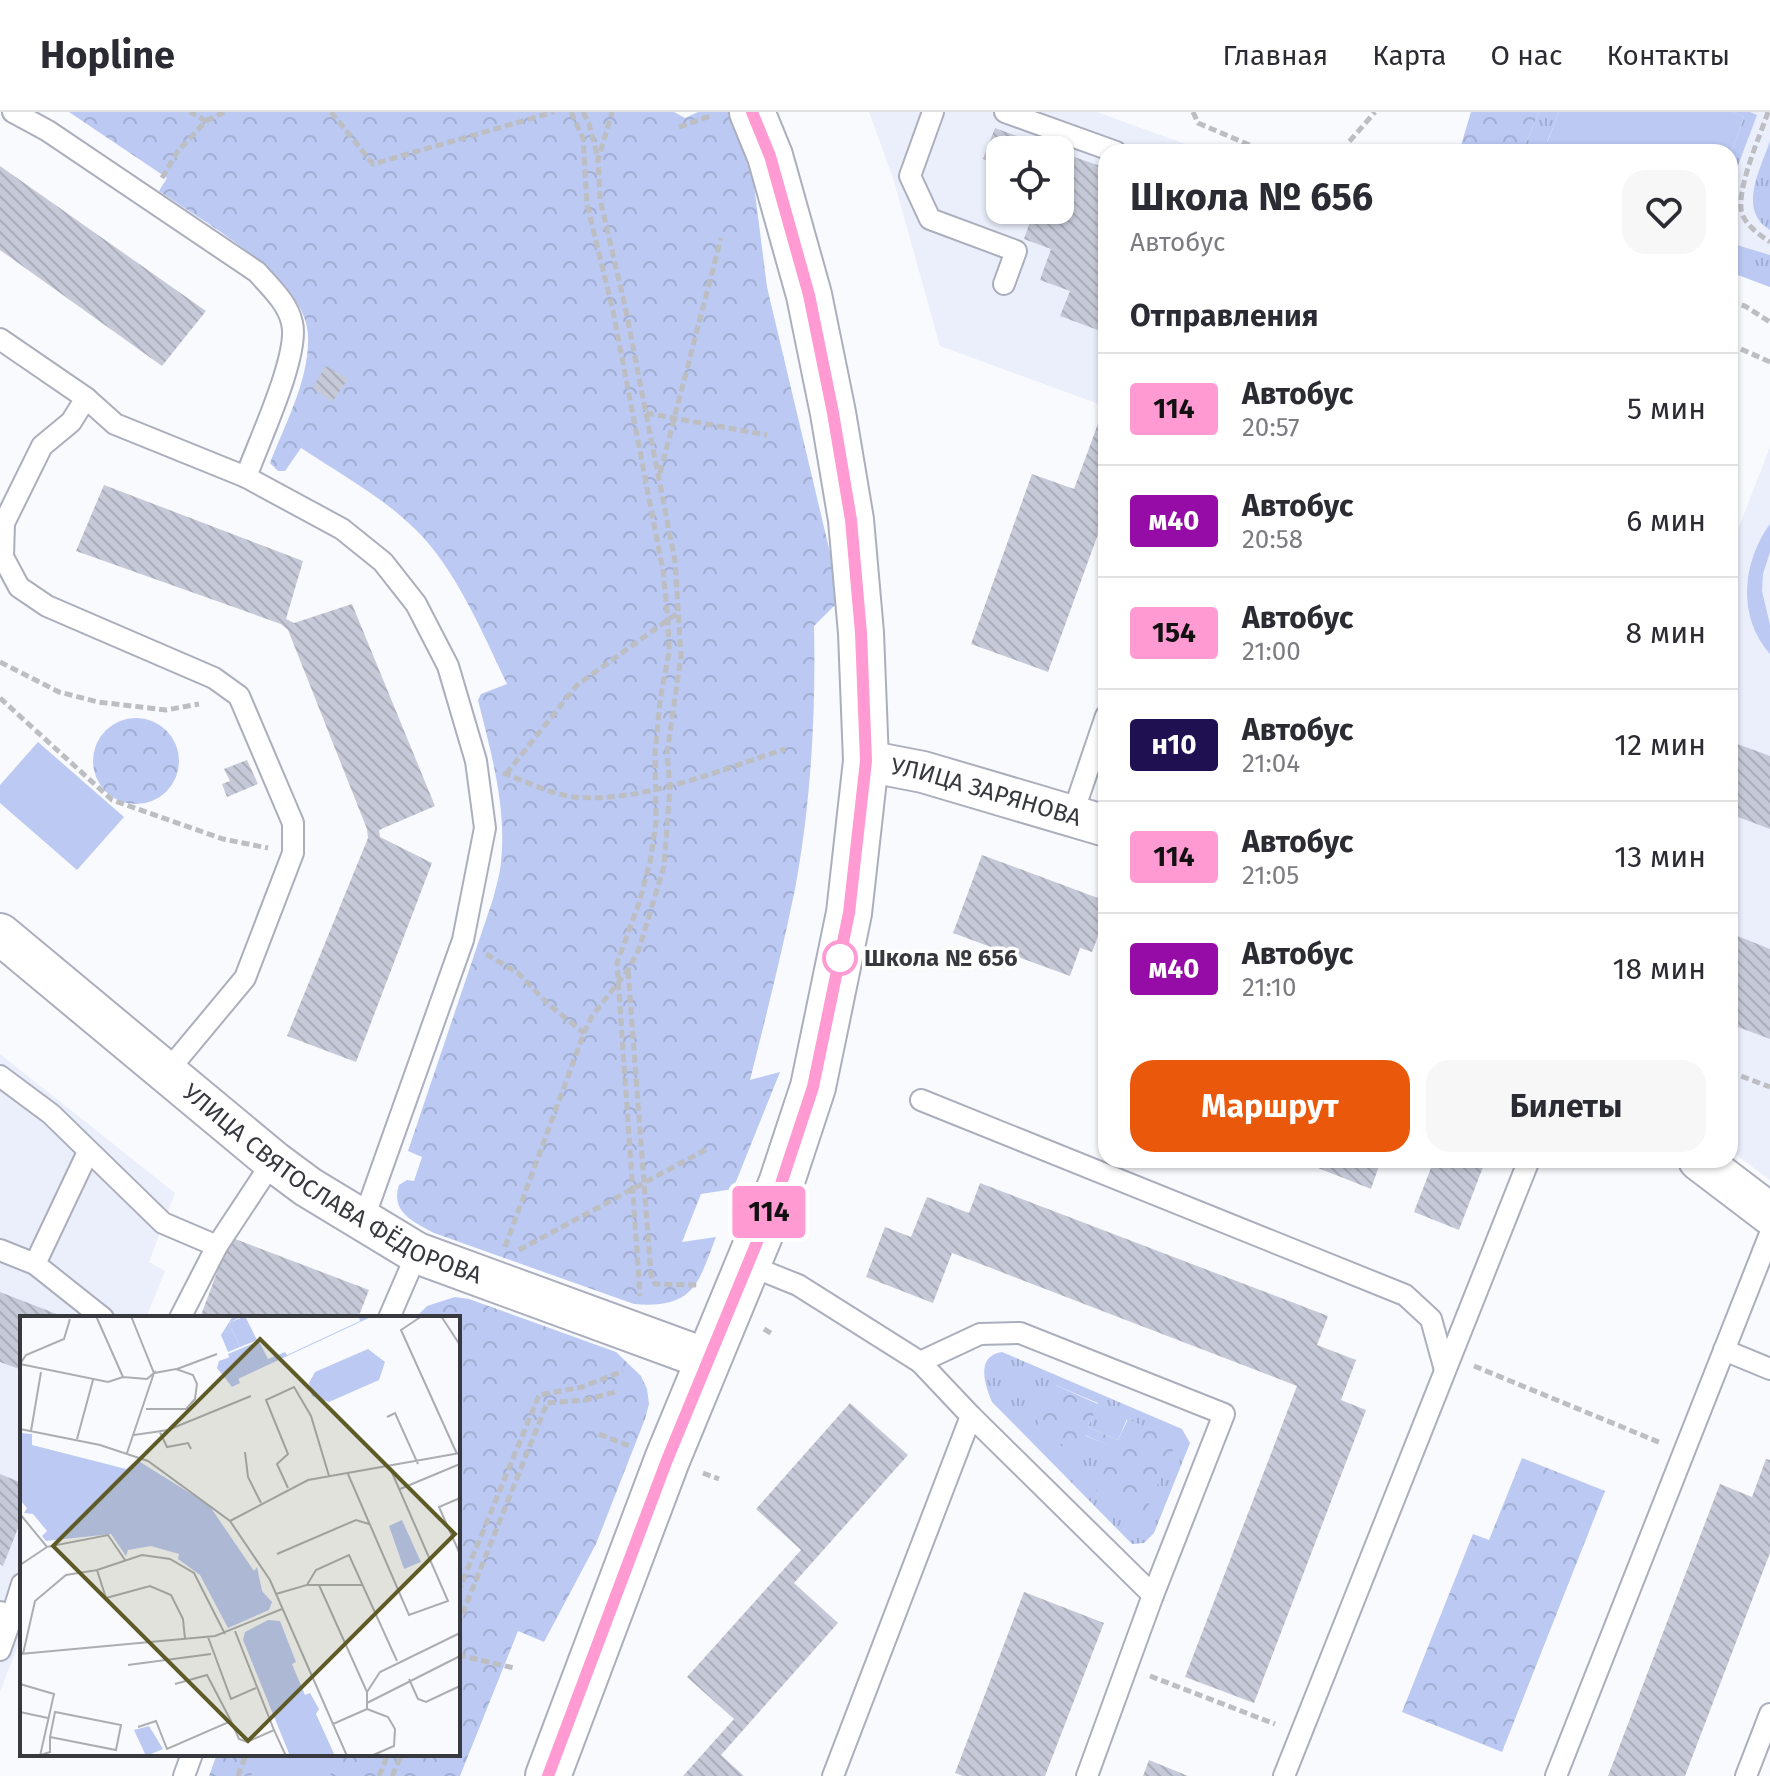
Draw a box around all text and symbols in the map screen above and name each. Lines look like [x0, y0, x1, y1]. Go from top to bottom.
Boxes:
text: Hopline [40, 32, 175, 78]
text: Главная [1222, 39, 1328, 72]
text: Карта [1372, 39, 1446, 72]
text: О нас [1490, 39, 1562, 72]
text: Контакты [1606, 39, 1730, 72]
map controls [986, 136, 1074, 224]
button: locate [986, 136, 1074, 224]
button: heart [1622, 170, 1706, 254]
text: Школа № 656 [1130, 174, 1373, 220]
text: Автобус [1130, 227, 1225, 258]
text: Отправления [1130, 298, 1319, 334]
text: Автобус [1242, 376, 1353, 412]
text: 5 мин [1627, 391, 1706, 427]
text: 114 [1153, 392, 1195, 425]
text: 20:57 [1242, 412, 1300, 443]
text: Автобус [1242, 488, 1353, 524]
text: 6 мин [1626, 503, 1706, 539]
text: м40 [1148, 504, 1200, 537]
text: 20:58 [1242, 524, 1303, 555]
text: Автобус [1242, 600, 1353, 636]
text: 8 мин [1626, 615, 1706, 651]
text: 154 [1152, 616, 1196, 649]
text: 21:00 [1242, 636, 1301, 667]
text: Автобус [1242, 712, 1353, 748]
text: 12 мин [1614, 727, 1706, 763]
text: н10 [1151, 728, 1197, 761]
text: 21:04 [1242, 748, 1300, 779]
street label: УЛИЦА ЗАРЯНОВА [889, 752, 1085, 832]
text: Автобус [1242, 824, 1353, 860]
text: 13 мин [1614, 839, 1706, 875]
text: 114 [1153, 840, 1195, 873]
text: 21:05 [1242, 860, 1299, 891]
text: Автобус [1242, 936, 1353, 972]
marker: Школа № 656 [823, 941, 857, 975]
place label: Школа № 656 [864, 944, 1018, 972]
text: 18 мин [1613, 951, 1706, 987]
text: м40 [1148, 952, 1200, 985]
text: 21:10 [1242, 972, 1296, 1003]
button: Маршрут [1130, 1060, 1410, 1152]
button: Билеты [1426, 1060, 1706, 1152]
street label: УЛИЦА СВЯТОСЛАВА ФЁДОРОВА [177, 1078, 486, 1290]
line badge: 114 [723, 1186, 815, 1238]
text: 114 [748, 1195, 790, 1228]
inset map [20, 1316, 460, 1756]

